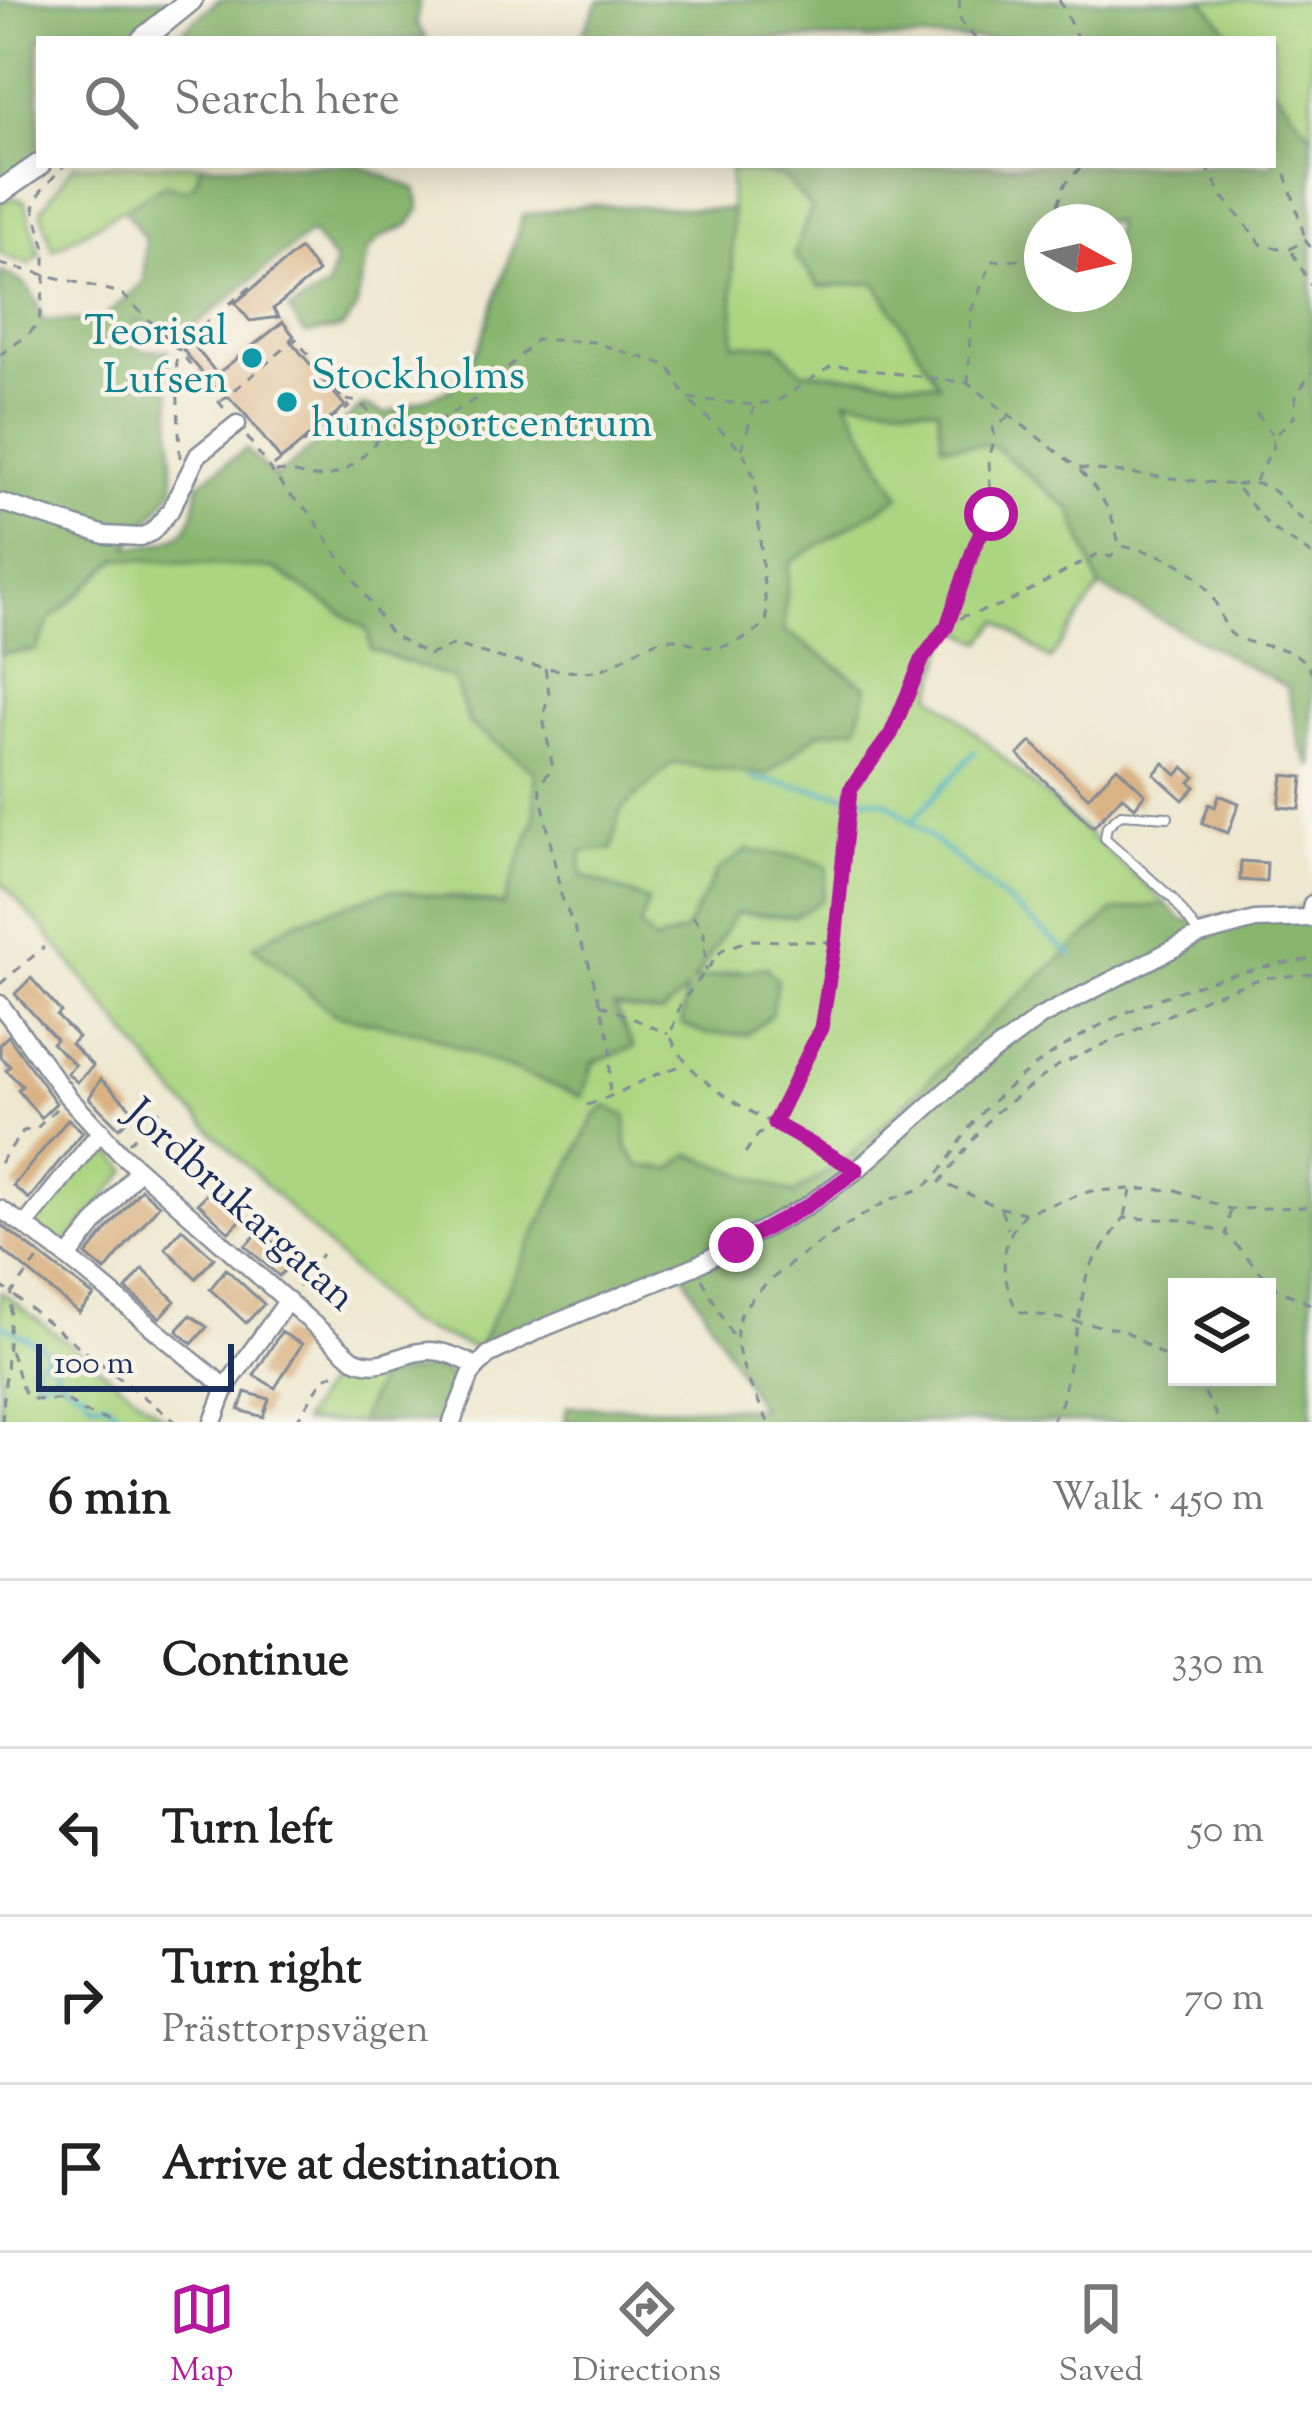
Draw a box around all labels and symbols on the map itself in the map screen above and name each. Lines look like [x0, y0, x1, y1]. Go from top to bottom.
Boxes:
north arrow [1024, 204, 1132, 312]
place label: Teorisal Lufsen [84, 304, 228, 412]
marker: Teorisal Lufsen [239, 345, 265, 371]
place label: Stockholms hundsportcentrum [311, 348, 652, 456]
marker: Stockholms hundsportcentrum [274, 389, 300, 415]
route start [964, 487, 1018, 541]
street label: Jordbrukargatan [108, 1085, 368, 1327]
route end [709, 1218, 763, 1272]
scale bar [36, 1338, 234, 1391]

